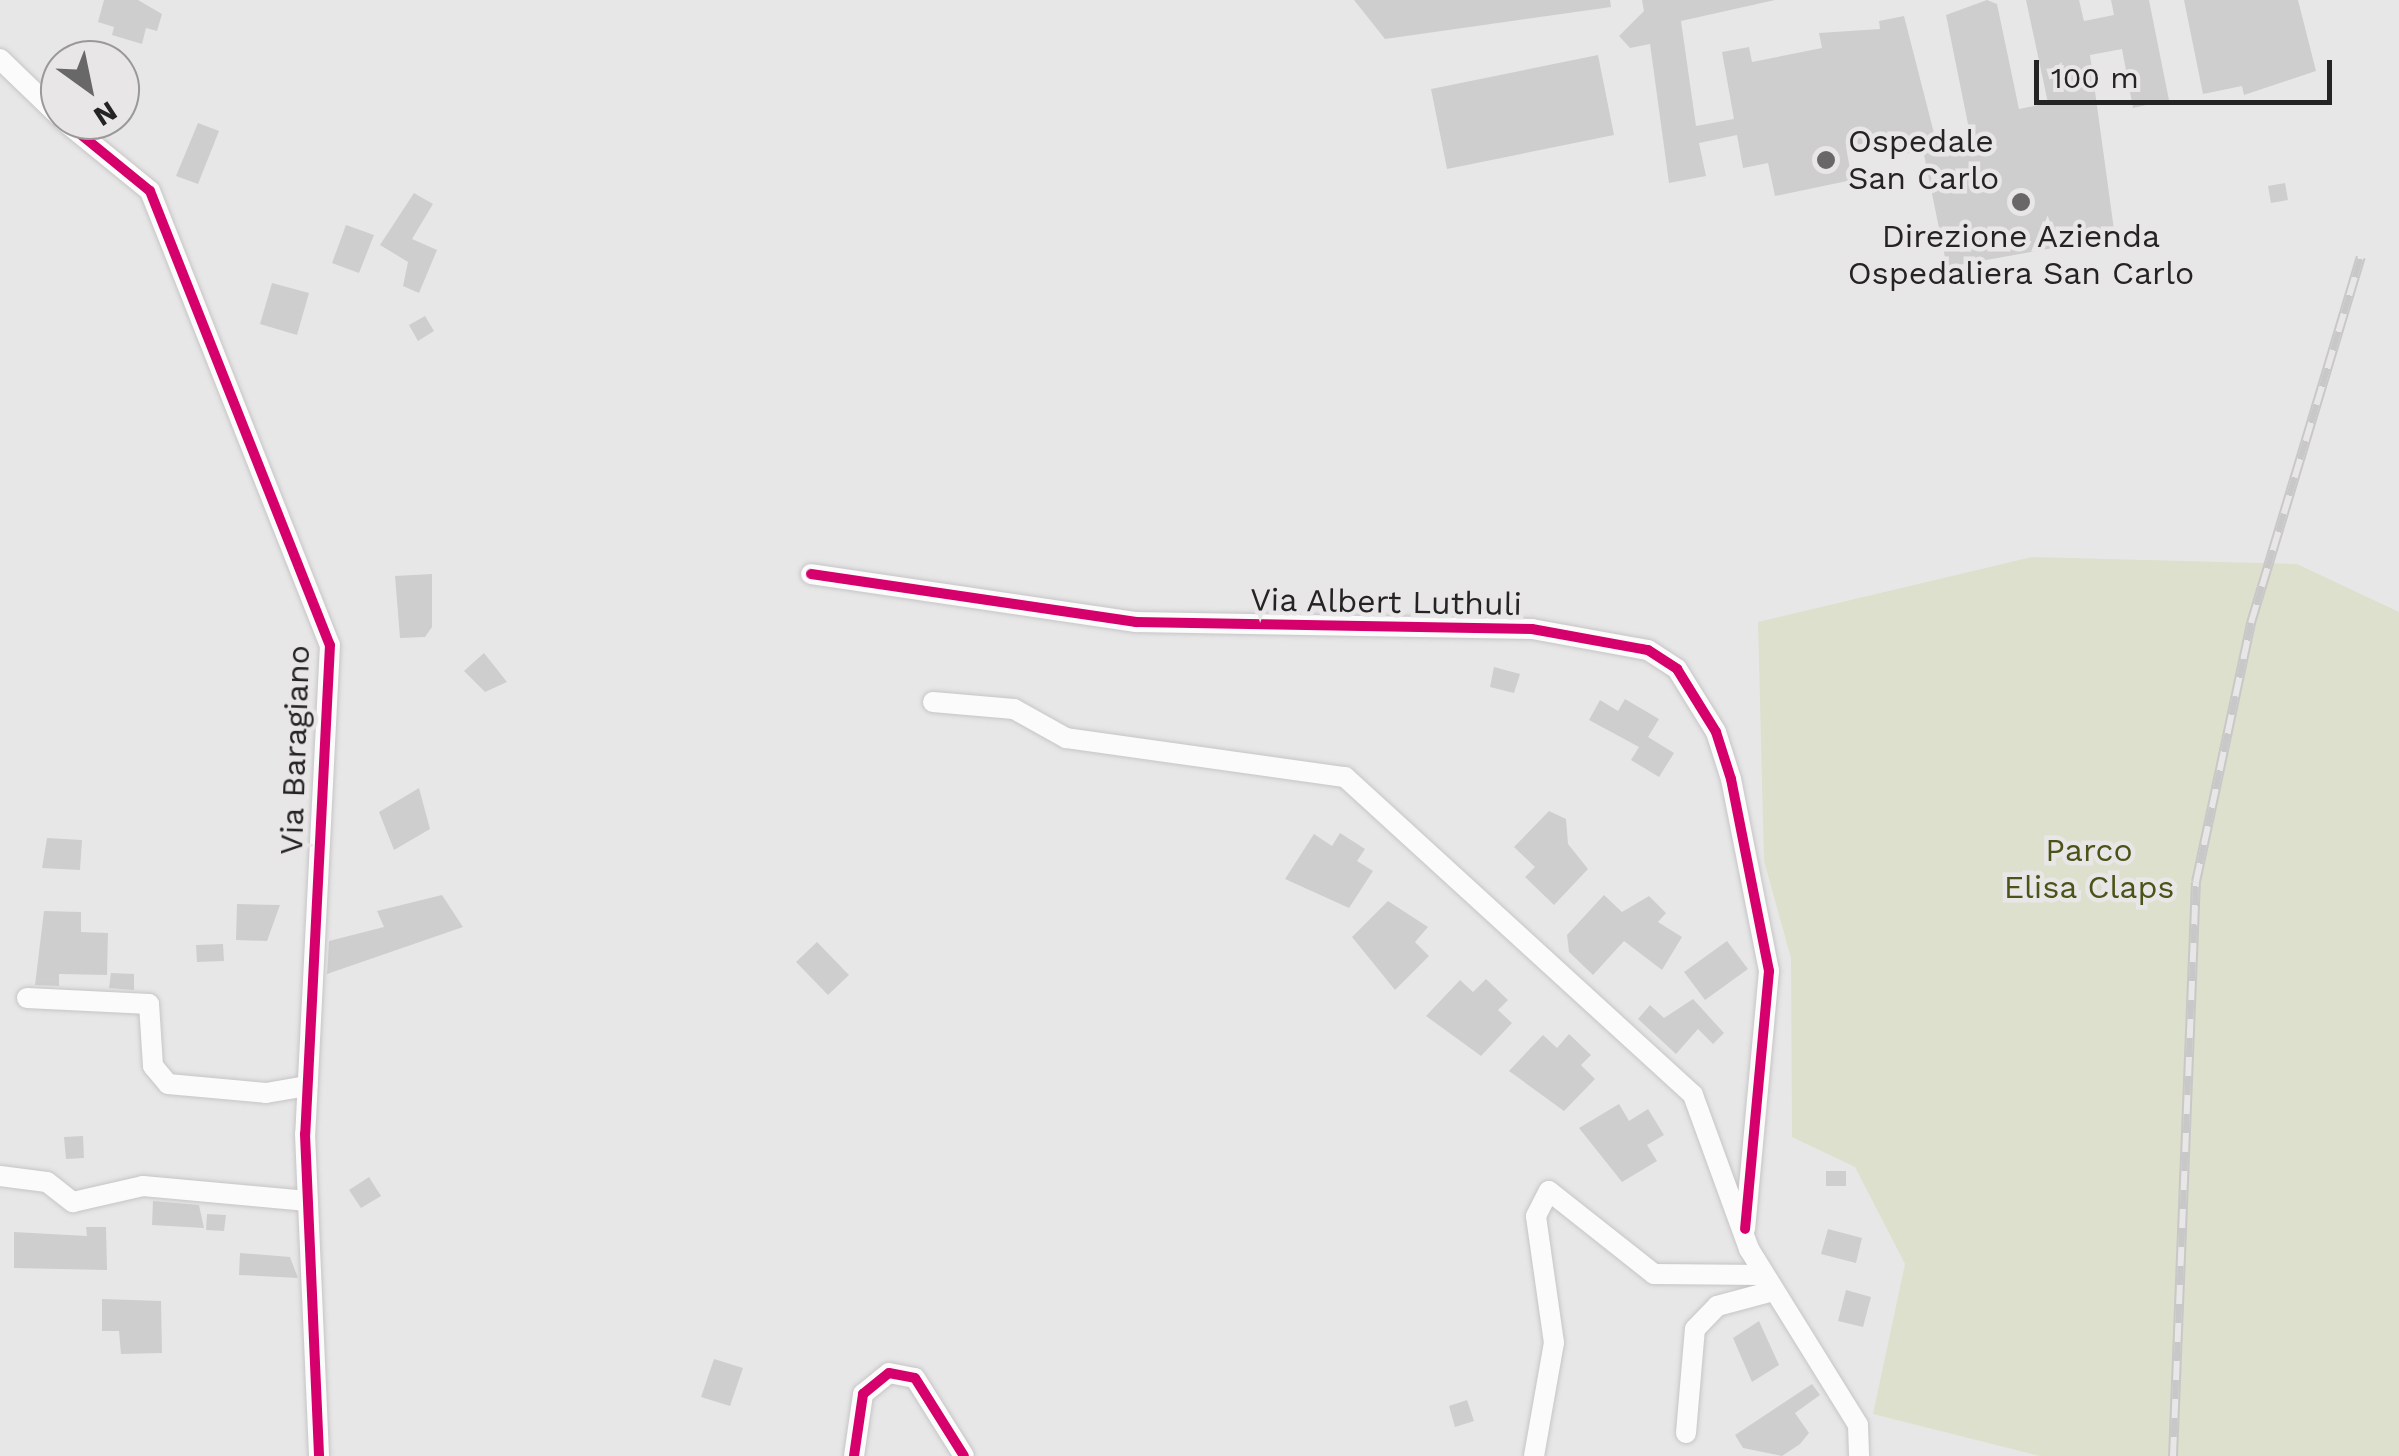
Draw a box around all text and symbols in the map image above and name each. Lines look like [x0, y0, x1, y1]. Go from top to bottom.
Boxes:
north arrow [40, 40, 140, 140]
scale bar [2039, 40, 2336, 102]
text: 100 m [2051, 60, 2139, 95]
text: N [88, 94, 123, 133]
place label: Ospedale San Carlo [1848, 123, 1999, 198]
marker: Ospedale San Carlo [1813, 147, 1839, 173]
marker: Direzione Azienda Ospedaliera San Carlo [2010, 191, 2032, 213]
place label: Direzione Azienda Ospedaliera San Carlo [1847, 218, 2195, 293]
street label: Via Albert Luthuli [1249, 580, 1523, 624]
street label: Via Baragiano [272, 644, 318, 856]
park label: Parco Elisa Claps [2003, 832, 2175, 907]

